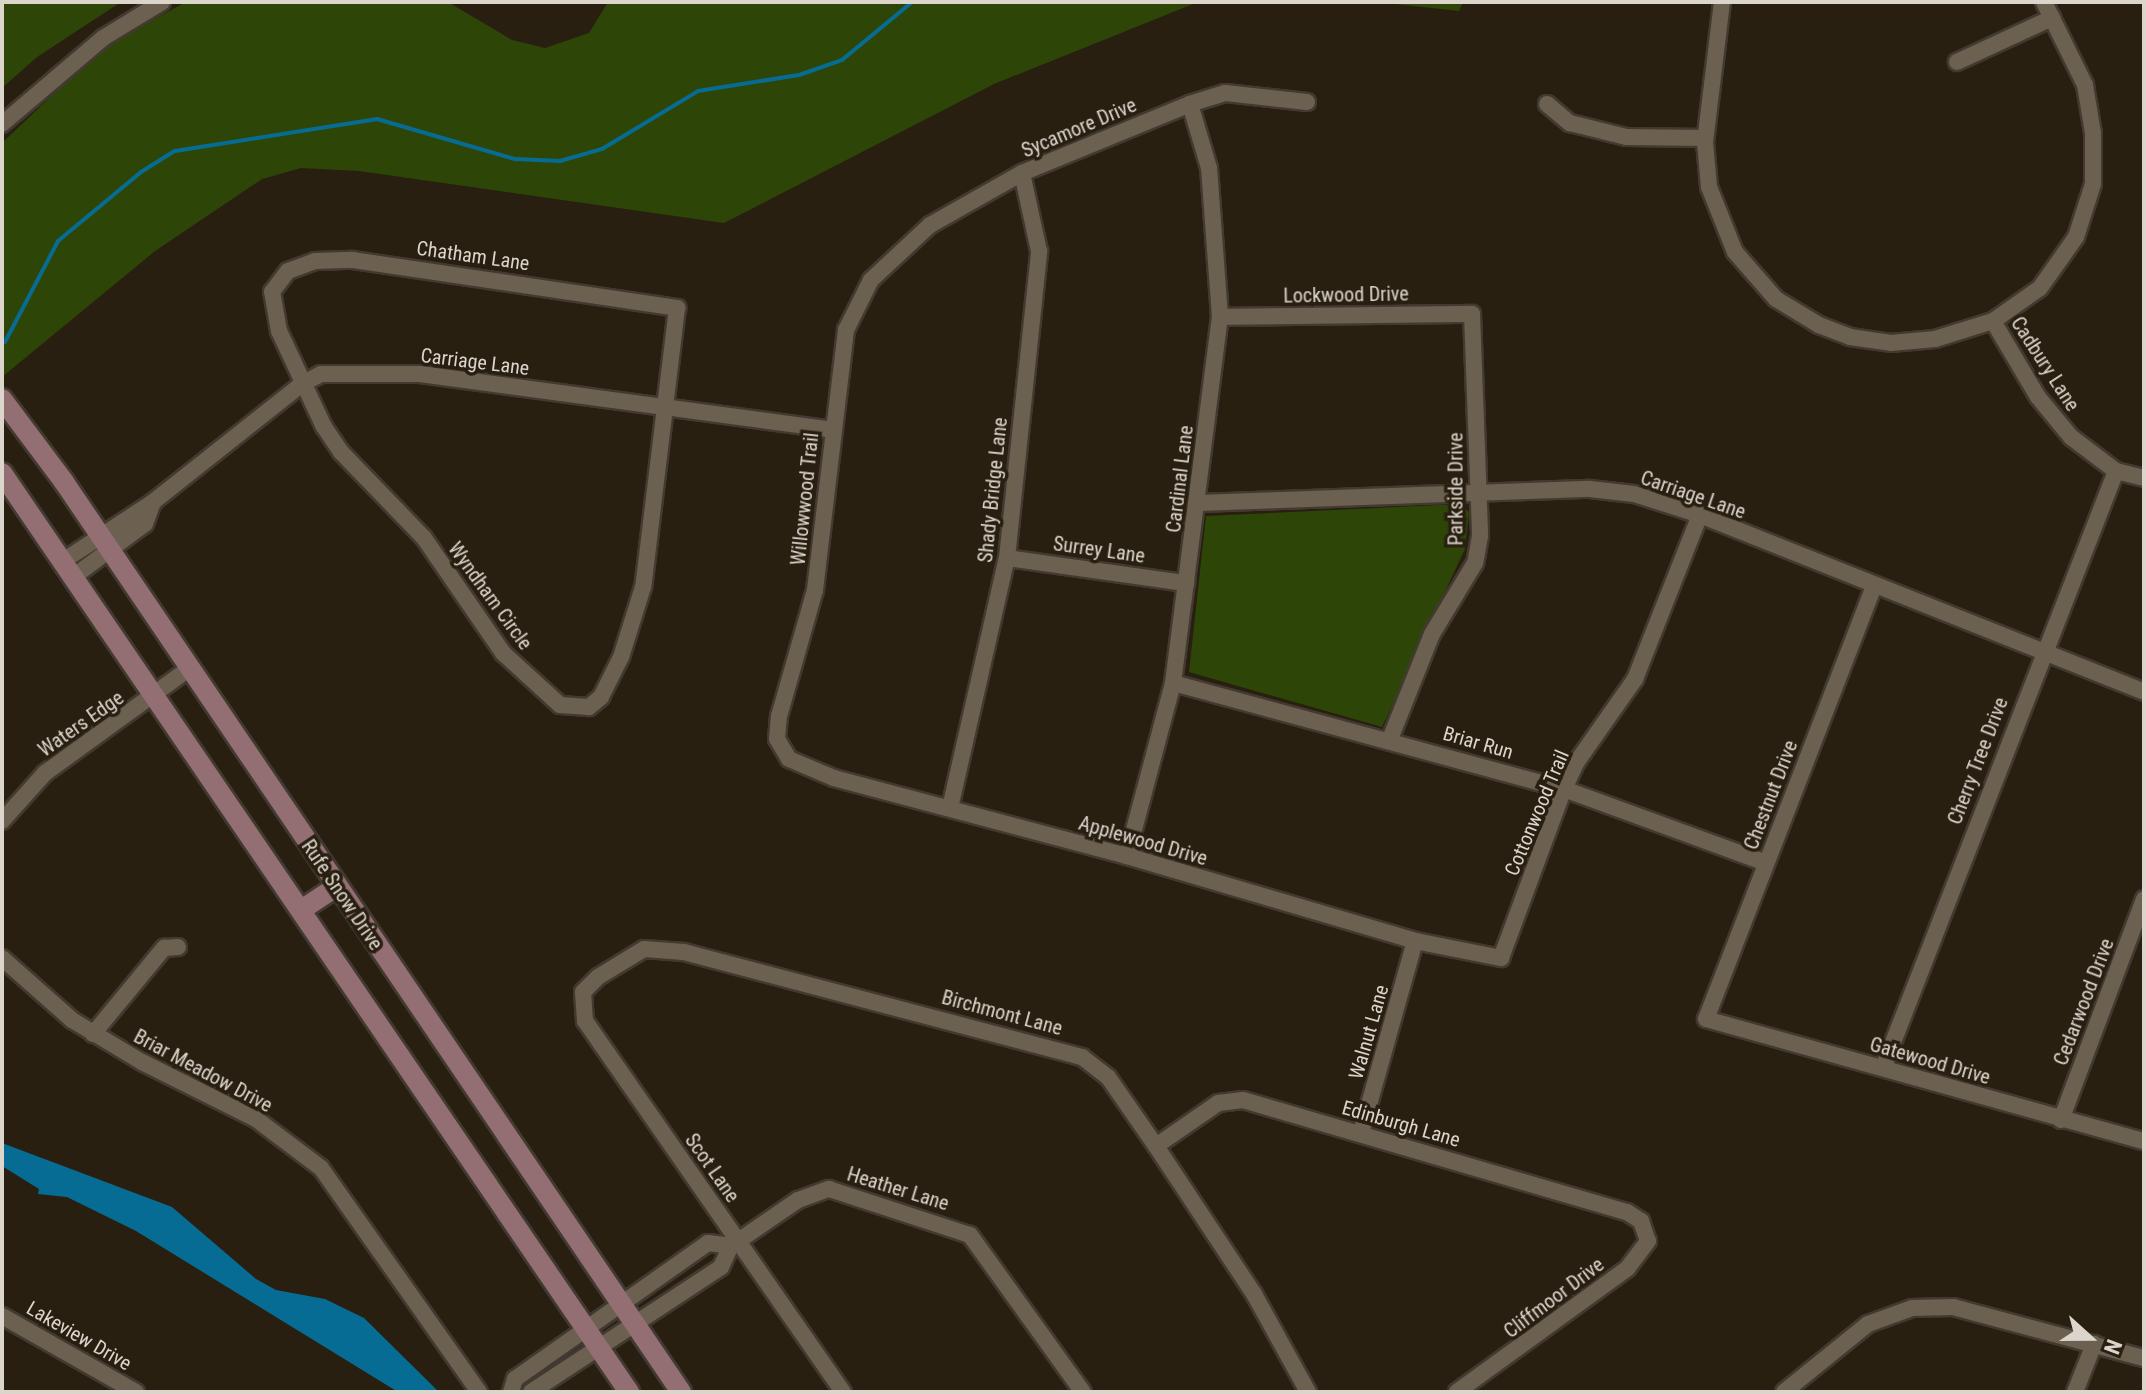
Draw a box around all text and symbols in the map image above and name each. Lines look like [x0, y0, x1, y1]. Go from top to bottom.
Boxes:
street label: Sycamore Drive [1018, 93, 1140, 163]
street label: Chatham Lane [415, 236, 531, 276]
street label: Lockwood Drive [1283, 282, 1409, 308]
street label: Cadbury Lane [2006, 312, 2084, 416]
street label: Carriage Lane [419, 343, 531, 381]
street label: Shady Bridge Lane [973, 416, 1013, 564]
street label: Cardinal Lane [1162, 424, 1198, 534]
street label: Willowwood Trail [786, 431, 824, 567]
street label: Parkside Drive [1444, 432, 1468, 546]
street label: Carriage Lane [1637, 466, 1749, 524]
street label: Surrey Lane [1052, 532, 1146, 568]
street label: Wyndham Circle [443, 538, 537, 654]
street label: Waters Edge [34, 686, 128, 762]
street label: Cherry Tree Drive [1943, 694, 2013, 828]
street label: Briar Run [1440, 722, 1516, 764]
street label: Chestnut Drive [1739, 737, 1803, 853]
street label: Cottonwood Trail [1500, 746, 1574, 880]
street label: Applewood Drive [1076, 811, 1210, 871]
street label: Rufe Snow Drive [296, 835, 388, 955]
street label: Cedarwood Drive [2049, 935, 2119, 1069]
street label: Walnut Lane [1344, 982, 1394, 1082]
street label: Birchmont Lane [939, 985, 1065, 1041]
street label: Briar Meadow Drive [130, 1024, 276, 1118]
street label: Gatewood Drive [1867, 1032, 1993, 1090]
street label: Edinburgh Lane [1339, 1096, 1463, 1152]
street label: Scot Lane [680, 1129, 744, 1207]
street label: Heather Lane [844, 1162, 952, 1216]
street label: Cliffmoor Drive [1499, 1253, 1609, 1343]
street label: Lakeview Drive [22, 1296, 136, 1376]
north arrow [2050, 1298, 2130, 1378]
text: N [2099, 1336, 2127, 1358]

